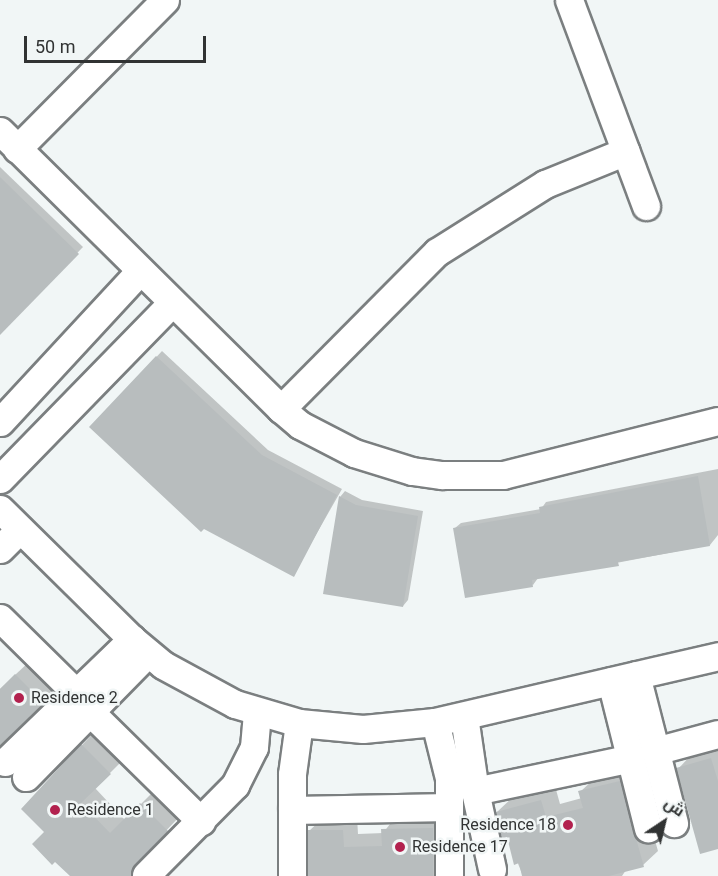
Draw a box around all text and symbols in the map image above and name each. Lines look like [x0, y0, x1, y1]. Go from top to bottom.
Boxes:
scale bar [27, 24, 208, 62]
text: 50 m [35, 36, 75, 57]
place label: Residence 2 [31, 688, 118, 708]
marker: Residence 2 [12, 691, 26, 705]
north arrow [634, 792, 694, 852]
text: ش [661, 793, 688, 821]
place label: Residence 1 [67, 800, 154, 820]
marker: Residence 1 [48, 803, 62, 817]
place label: Residence 18 [460, 815, 556, 835]
marker: Residence 18 [561, 818, 575, 832]
place label: Residence 17 [412, 837, 508, 857]
marker: Residence 17 [393, 840, 407, 854]

